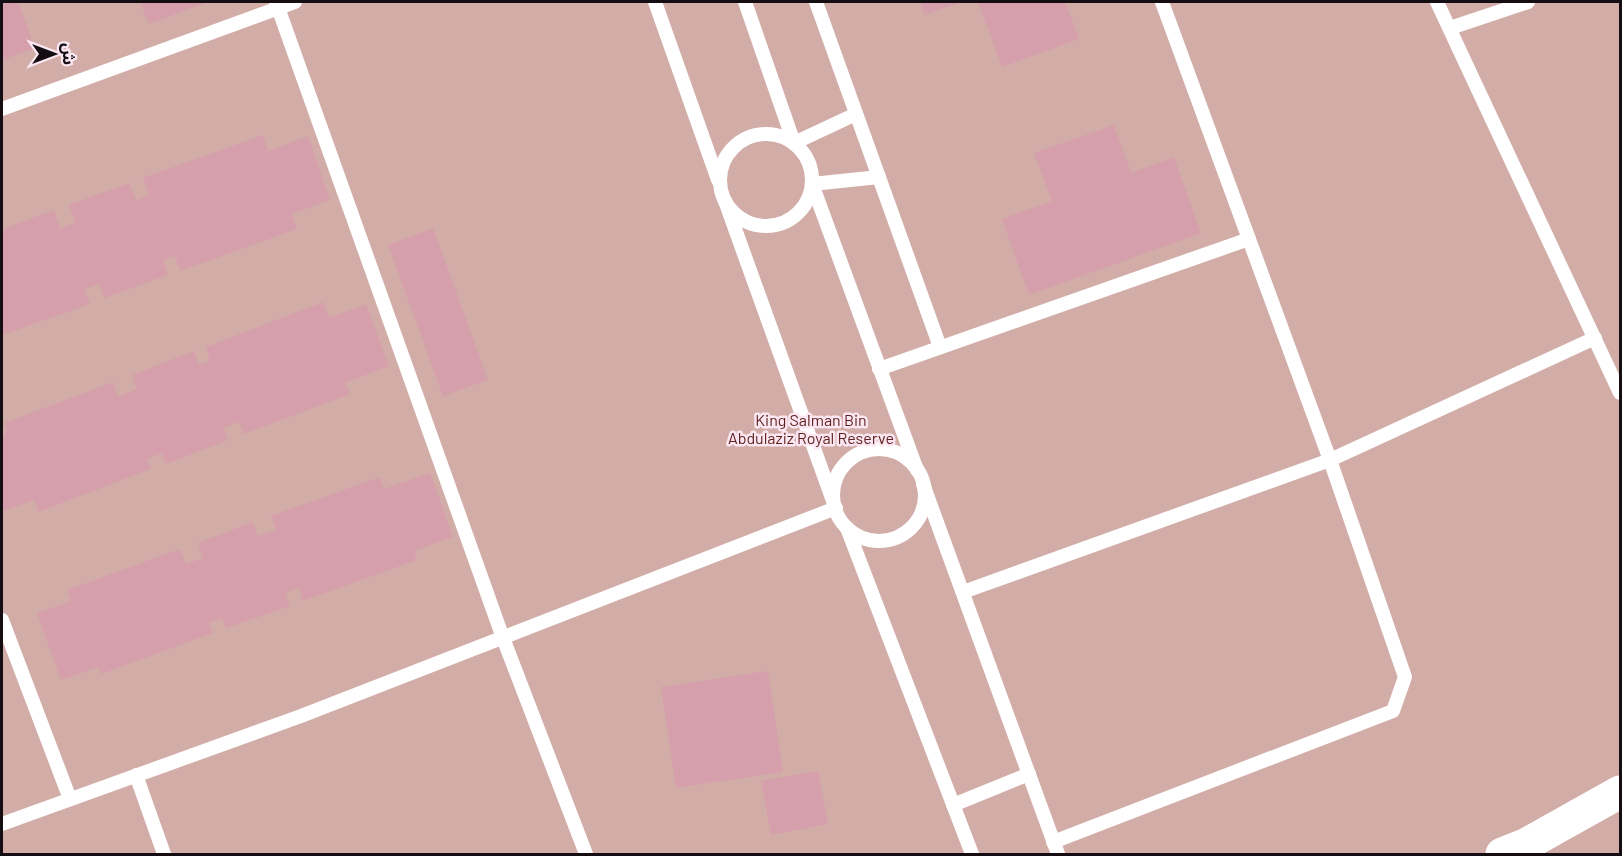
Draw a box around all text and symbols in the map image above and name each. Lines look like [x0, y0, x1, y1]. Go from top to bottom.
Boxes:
north arrow [24, 24, 84, 84]
text: ش [59, 43, 79, 65]
park label: King Salman Bin Abdulaziz Royal Reserve [728, 410, 894, 447]

